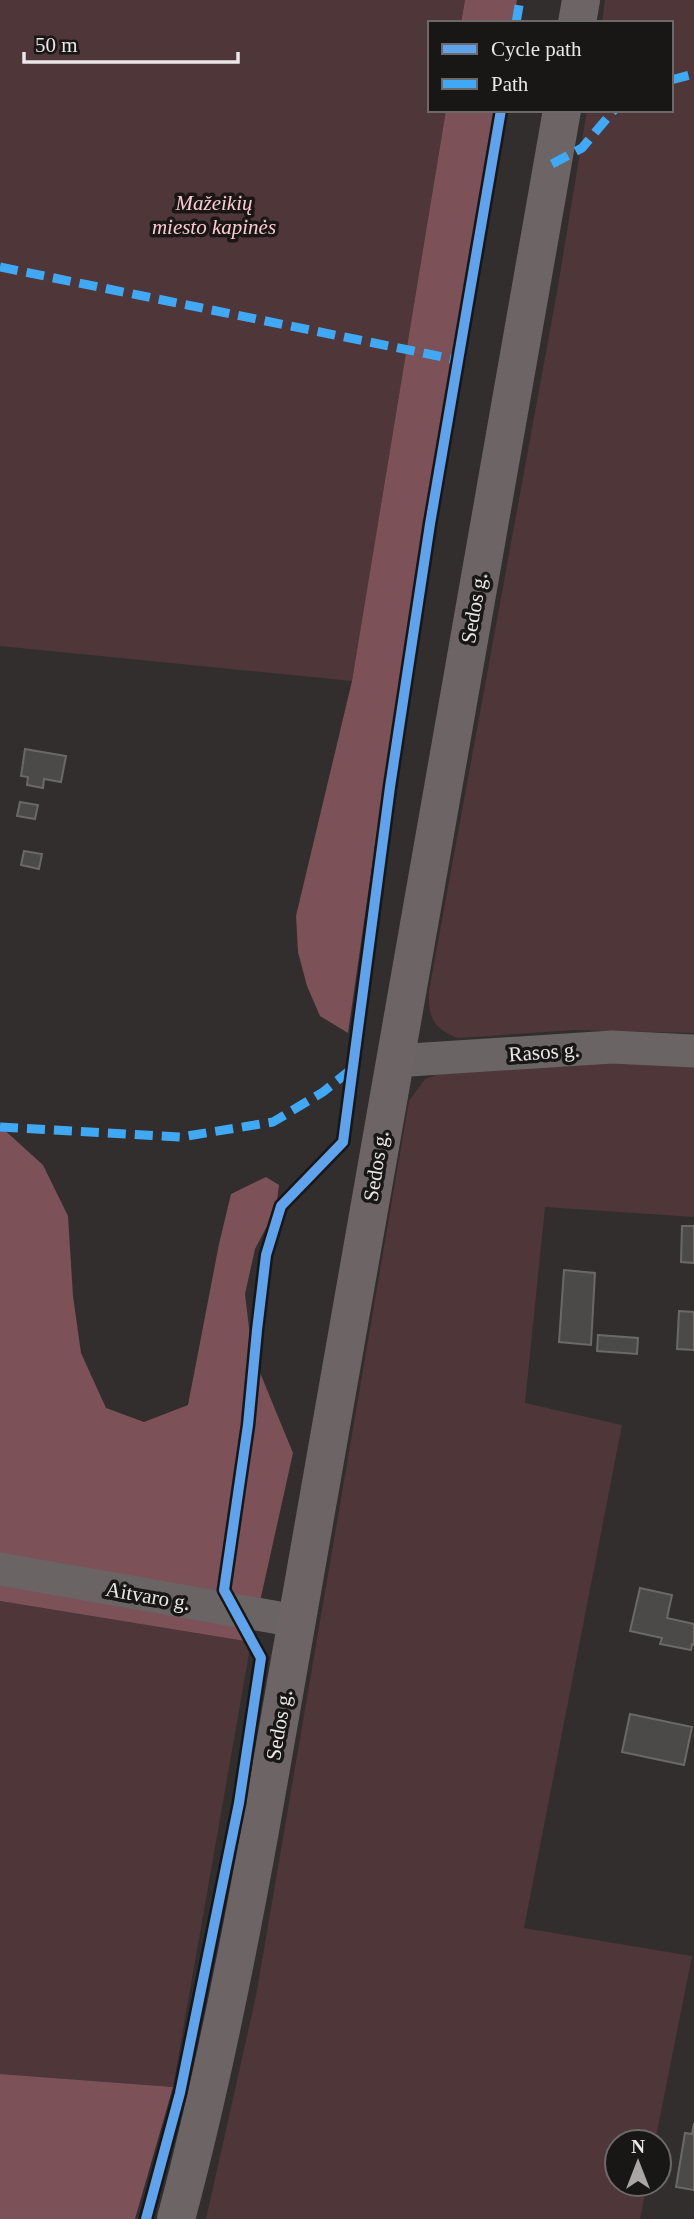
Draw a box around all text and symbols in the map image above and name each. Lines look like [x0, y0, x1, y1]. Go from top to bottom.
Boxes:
scale bar [24, 21, 238, 65]
legend [428, 21, 673, 112]
text: 50 m [35, 33, 78, 57]
text: Cycle path [491, 37, 582, 61]
text: Path [491, 72, 529, 96]
park label: Mažeikių miesto kapinės [152, 191, 276, 239]
street label: Sedos g. [456, 571, 492, 645]
street label: Rasos g. [508, 1038, 580, 1066]
street label: Sedos g. [359, 1129, 393, 1203]
street label: Aitvaro g. [104, 1577, 192, 1615]
street label: Sedos g. [261, 1688, 297, 1762]
north arrow [603, 2128, 673, 2198]
text: N [631, 2136, 645, 2157]

